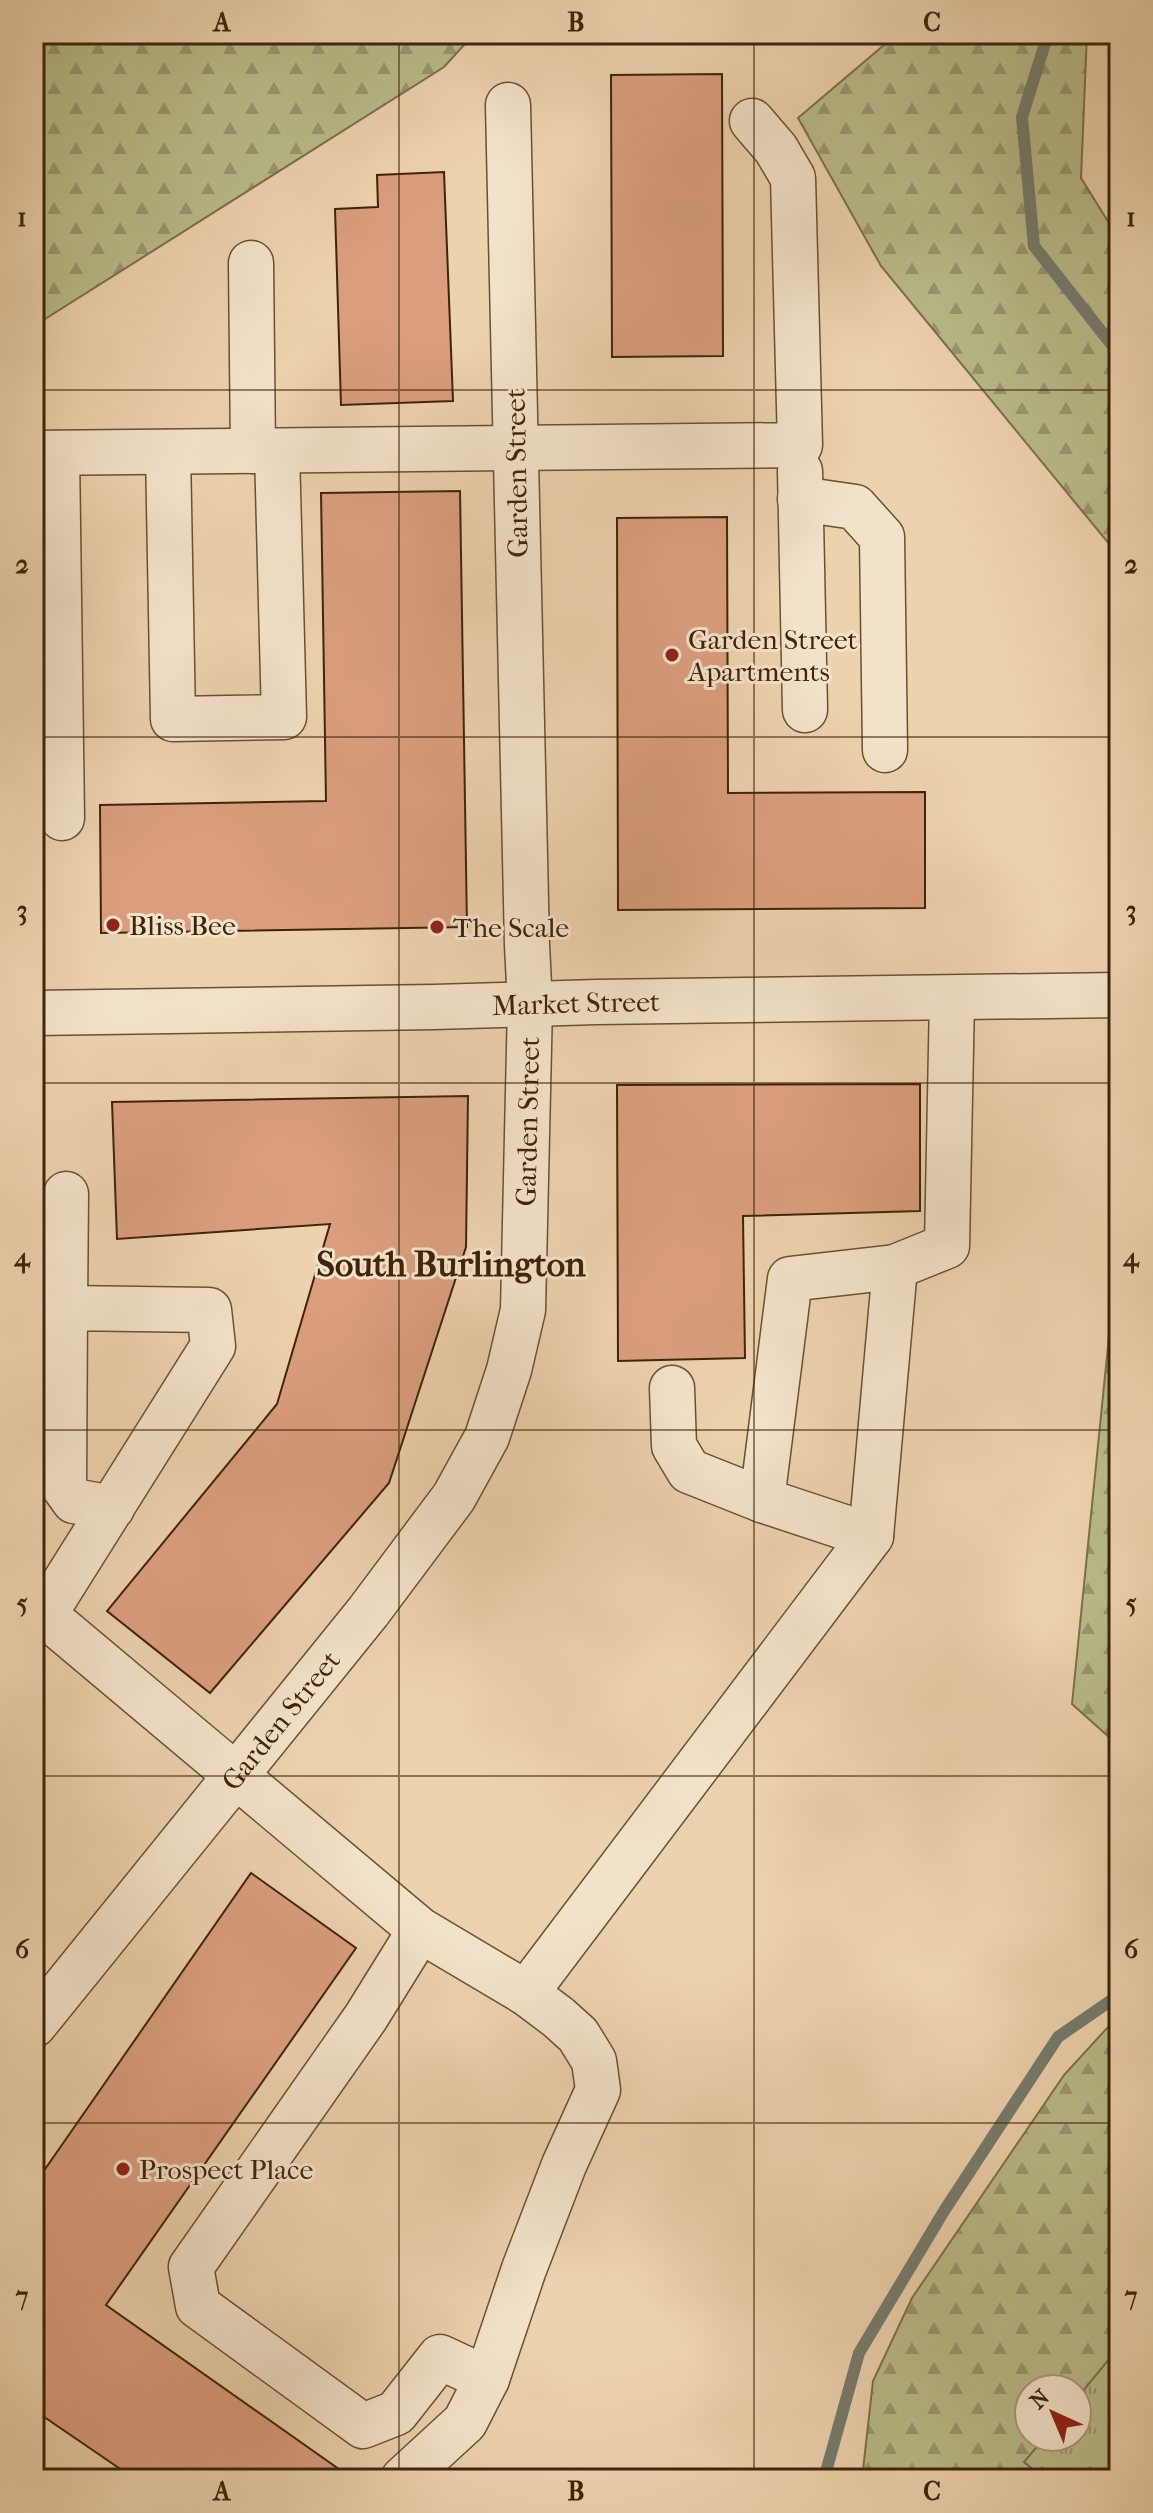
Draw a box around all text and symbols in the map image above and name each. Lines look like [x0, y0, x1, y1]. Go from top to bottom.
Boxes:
text: A [212, 7, 232, 38]
text: B [568, 7, 585, 38]
text: C [923, 7, 941, 38]
text: 1 [17, 202, 27, 233]
text: 1 [1126, 202, 1136, 233]
street label: Garden Street [499, 388, 534, 558]
text: 2 [15, 549, 29, 580]
text: 2 [1124, 549, 1138, 580]
place label: Garden Street Apartments [687, 623, 858, 688]
marker: Garden Street Apartments [663, 646, 681, 664]
text: 3 [17, 895, 27, 926]
text: 3 [1126, 895, 1136, 926]
place label: Bliss Bee [129, 909, 236, 942]
place label: The Scale [453, 911, 569, 944]
marker: Bliss Bee [104, 916, 122, 934]
marker: The Scale [428, 918, 446, 936]
street label: Market Street [491, 985, 660, 1022]
street label: Garden Street [509, 1036, 546, 1207]
text: 4 [13, 1242, 31, 1274]
text: 4 [1122, 1242, 1140, 1274]
district label: South Burlington [316, 1243, 587, 1285]
text: 5 [16, 1588, 28, 1619]
text: 5 [1125, 1588, 1137, 1619]
street label: Garden Street [215, 1644, 347, 1797]
text: 6 [15, 1934, 30, 1965]
text: 6 [1124, 1934, 1139, 1965]
place label: Prospect Place [139, 2153, 313, 2186]
marker: Prospect Place [114, 2160, 132, 2178]
text: 7 [15, 2281, 29, 2312]
text: 7 [1124, 2281, 1138, 2312]
north arrow [1013, 2373, 1093, 2453]
text: N [1025, 2384, 1055, 2414]
text: A [212, 2476, 232, 2507]
text: B [568, 2476, 585, 2507]
text: C [923, 2476, 941, 2507]

